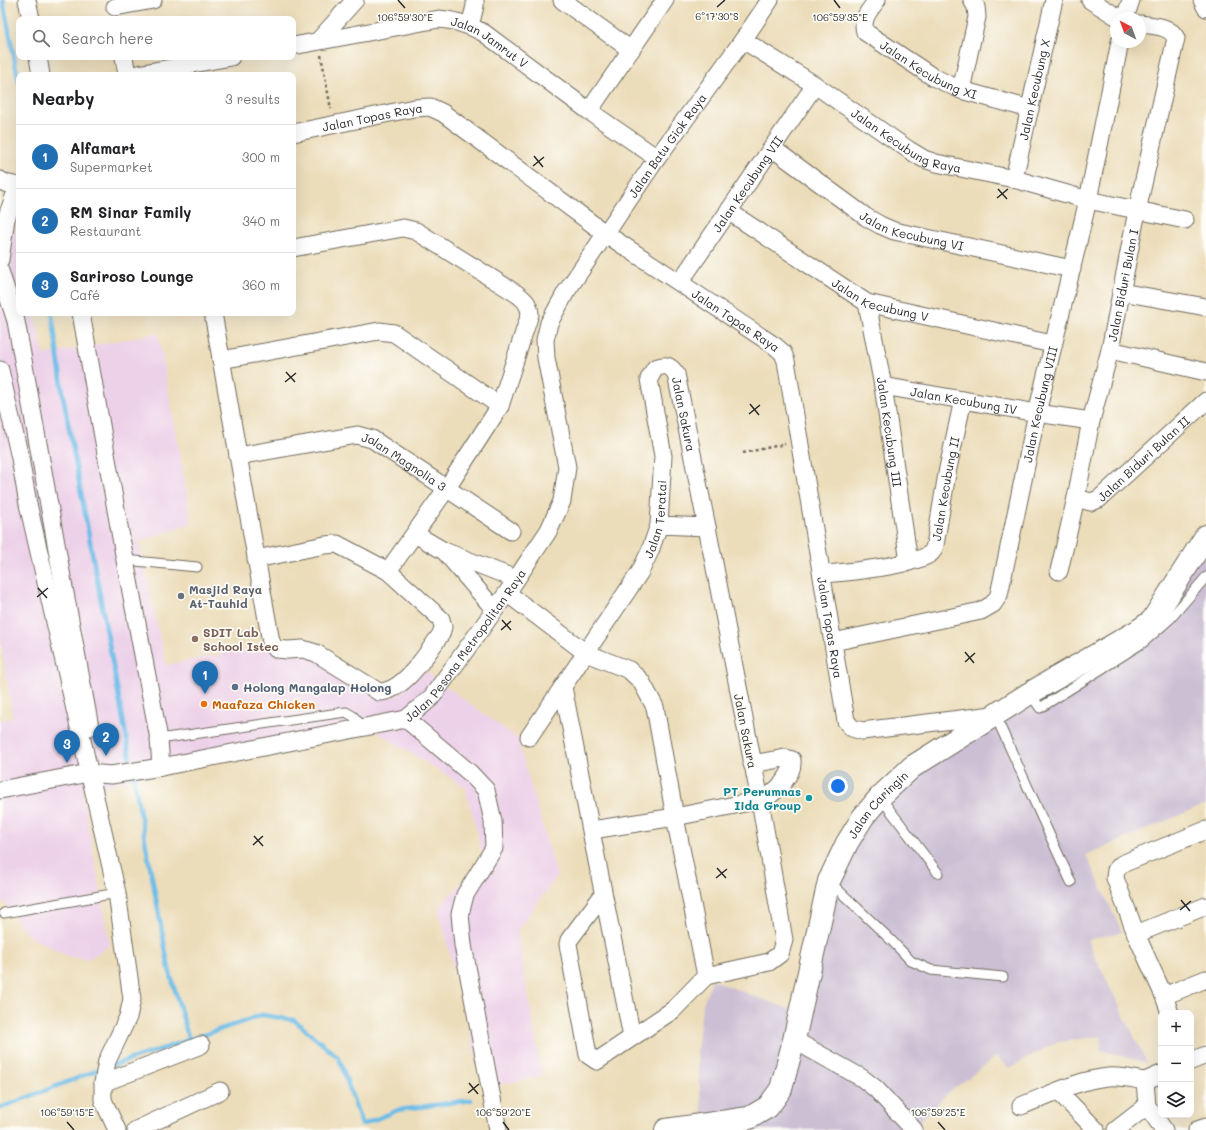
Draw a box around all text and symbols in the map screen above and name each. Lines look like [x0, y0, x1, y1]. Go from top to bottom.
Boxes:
text: 6°17'30"S [695, 9, 739, 23]
text: 106°59'30"E [377, 10, 433, 24]
text: 106°59'35"E [812, 10, 868, 24]
north arrow [1110, 12, 1146, 48]
street label: Jalan Jamrut V [450, 13, 532, 71]
search box [16, 16, 296, 60]
icon: search [30, 27, 52, 49]
text: Search here [62, 28, 153, 48]
street label: Jalan Kecubung XI [877, 36, 979, 102]
street label: Jalan Kecubung X [1015, 37, 1053, 141]
text: Nearby [32, 87, 94, 109]
text: 3 results [225, 90, 280, 107]
street label: Jalan Batu Giok Raya [624, 90, 710, 201]
street label: Jalan Topas Raya [321, 99, 423, 135]
street label: Jalan Kecubung Raya [848, 105, 963, 176]
street label: Jalan Kecubung VII [709, 133, 786, 235]
text: Alfamart [70, 138, 136, 158]
text: 1 [42, 148, 48, 165]
text: 300 m [242, 148, 280, 165]
text: Supermarket [70, 158, 153, 175]
text: RM Sinar Family [70, 202, 191, 222]
street label: Jalan Kecubung VI [857, 207, 965, 254]
text: 2 [41, 212, 49, 229]
text: 340 m [242, 212, 280, 229]
text: Restaurant [70, 222, 141, 239]
street label: Jalan Biduri Bulan I [1104, 228, 1141, 343]
text: Sariroso Lounge [70, 266, 193, 286]
street label: Jalan Kecubung V [829, 274, 930, 324]
text: 3 [41, 276, 49, 293]
text: 360 m [242, 276, 280, 293]
street label: Jalan Topas Raya [689, 285, 784, 355]
text: Café [70, 286, 100, 303]
street label: Jalan Kecubung VIII [1019, 345, 1061, 464]
street label: Jalan Sakura [669, 375, 699, 453]
street label: Jalan Kecubung III [873, 376, 906, 488]
street label: Jalan Kecubung IV [909, 383, 1019, 417]
street label: Jalan Biduri Bulan II [1094, 412, 1193, 505]
street label: Jalan Magnolia 3 [360, 429, 449, 494]
street label: Jalan Kecubung II [928, 435, 963, 542]
street label: Jalan Teratai [640, 480, 670, 560]
street label: Jalan Pesona Metropolitan Raya [401, 566, 529, 725]
street label: Jalan Topas Raya [814, 576, 847, 679]
place label: Masjid Raya At-Tauhid [189, 581, 262, 611]
marker: Masjid Raya At-Tauhid [176, 591, 186, 601]
place label: SDIT Lab School Istec [203, 624, 279, 654]
marker: SDIT Lab School Istec [190, 634, 200, 644]
pin: 1 [192, 661, 218, 694]
place label: Holong Mangalap Holong [243, 679, 391, 695]
marker: Holong Mangalap Holong [230, 682, 240, 692]
street label: Jalan Sakura [731, 692, 761, 770]
place label: Maafaza Chicken [212, 696, 315, 712]
marker: Maafaza Chicken [199, 699, 209, 709]
pin: 2 [93, 723, 119, 756]
pin: 3 [54, 730, 80, 763]
street label: Jalan Caringin [844, 767, 911, 841]
your location [828, 776, 848, 796]
place label: PT Perumnas Iida Group [723, 783, 801, 813]
marker: PT Perumnas Iida Group [804, 793, 814, 803]
map controls [1158, 1010, 1194, 1118]
button: + [1158, 1010, 1194, 1046]
button: − [1158, 1046, 1194, 1082]
button: layers [1158, 1082, 1194, 1118]
text: 106°59'15"E [40, 1105, 94, 1119]
text: 106°59'20"E [475, 1105, 531, 1119]
text: 106°59'25"E [910, 1105, 966, 1119]

